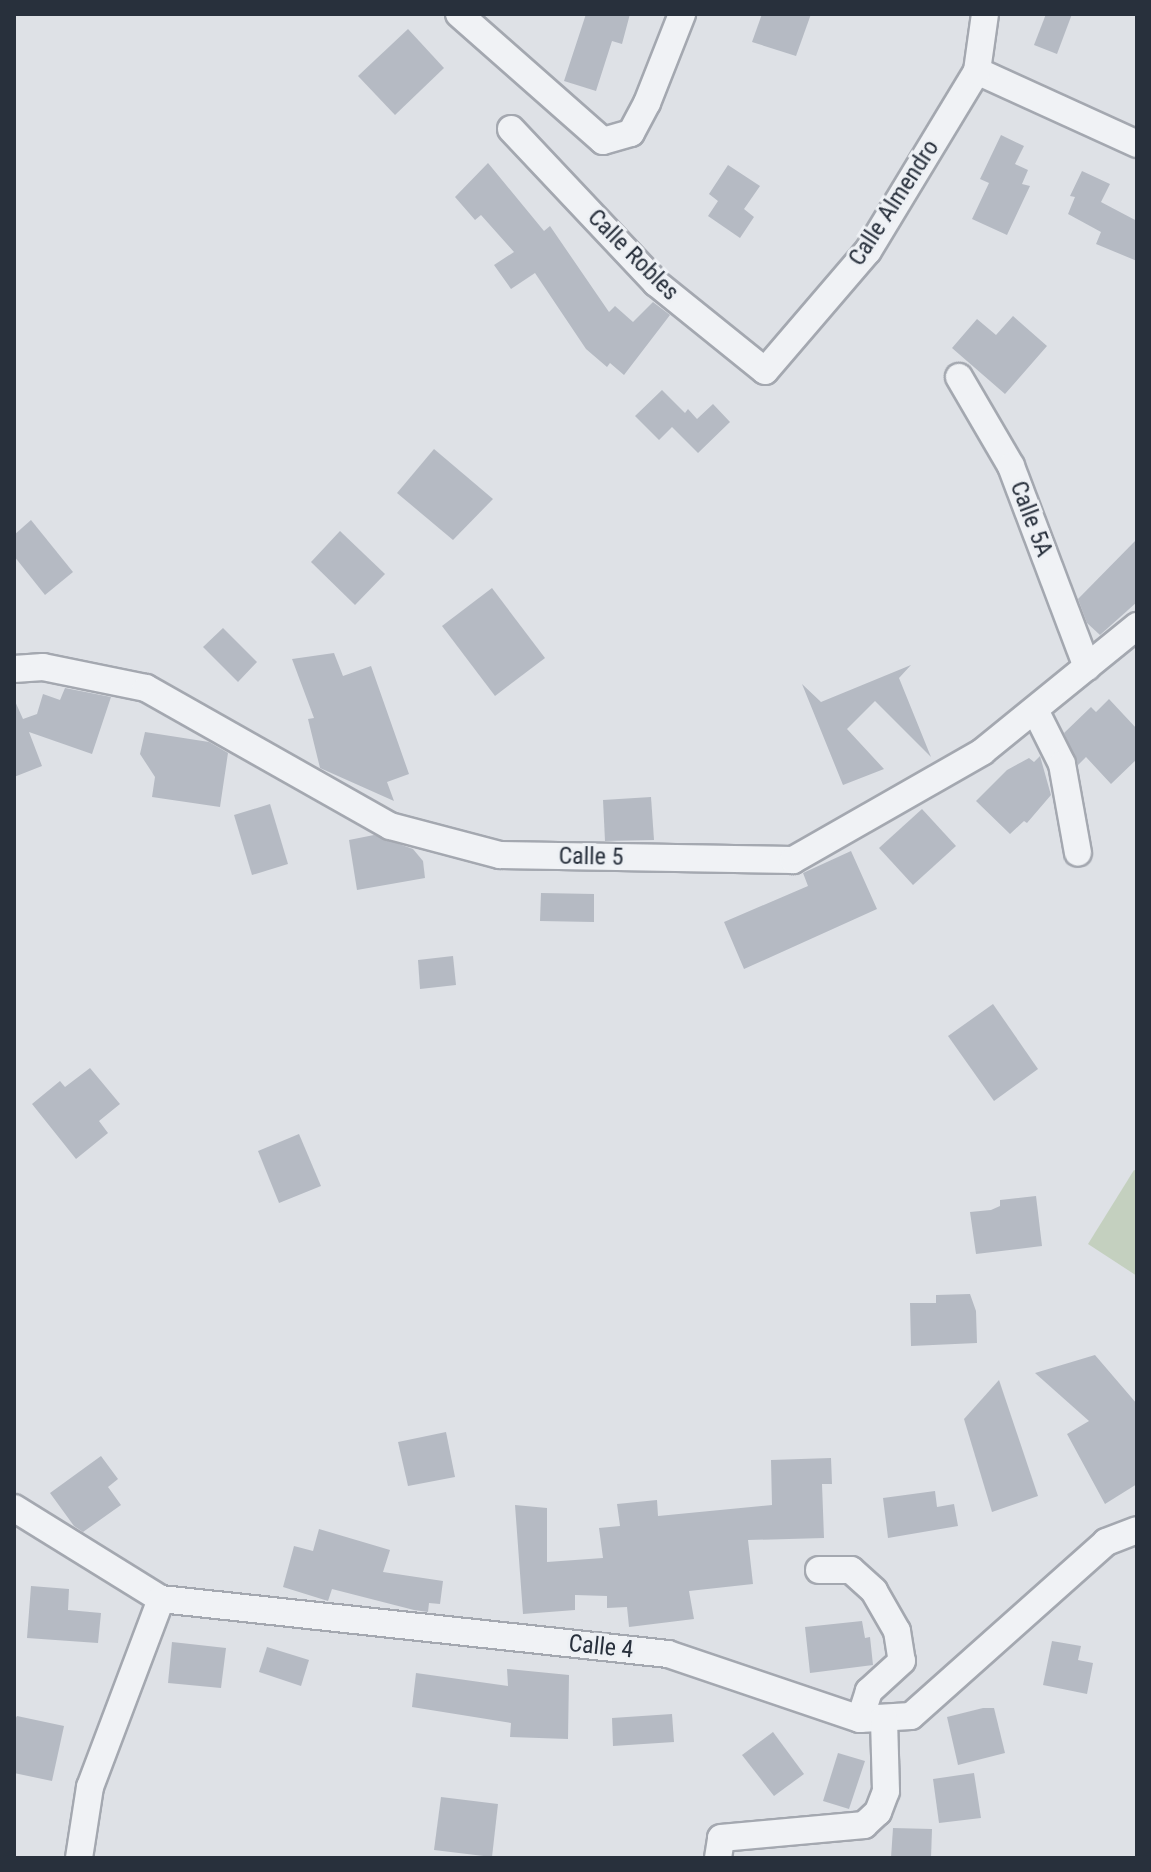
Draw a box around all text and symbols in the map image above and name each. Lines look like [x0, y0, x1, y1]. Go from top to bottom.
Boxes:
street label: Calle Almendro [843, 135, 945, 271]
street label: Calle Robles [581, 203, 685, 307]
street label: Calle 5A [1003, 477, 1059, 561]
street label: Calle 5 [558, 842, 624, 872]
street label: Calle 4 [567, 1629, 635, 1665]

